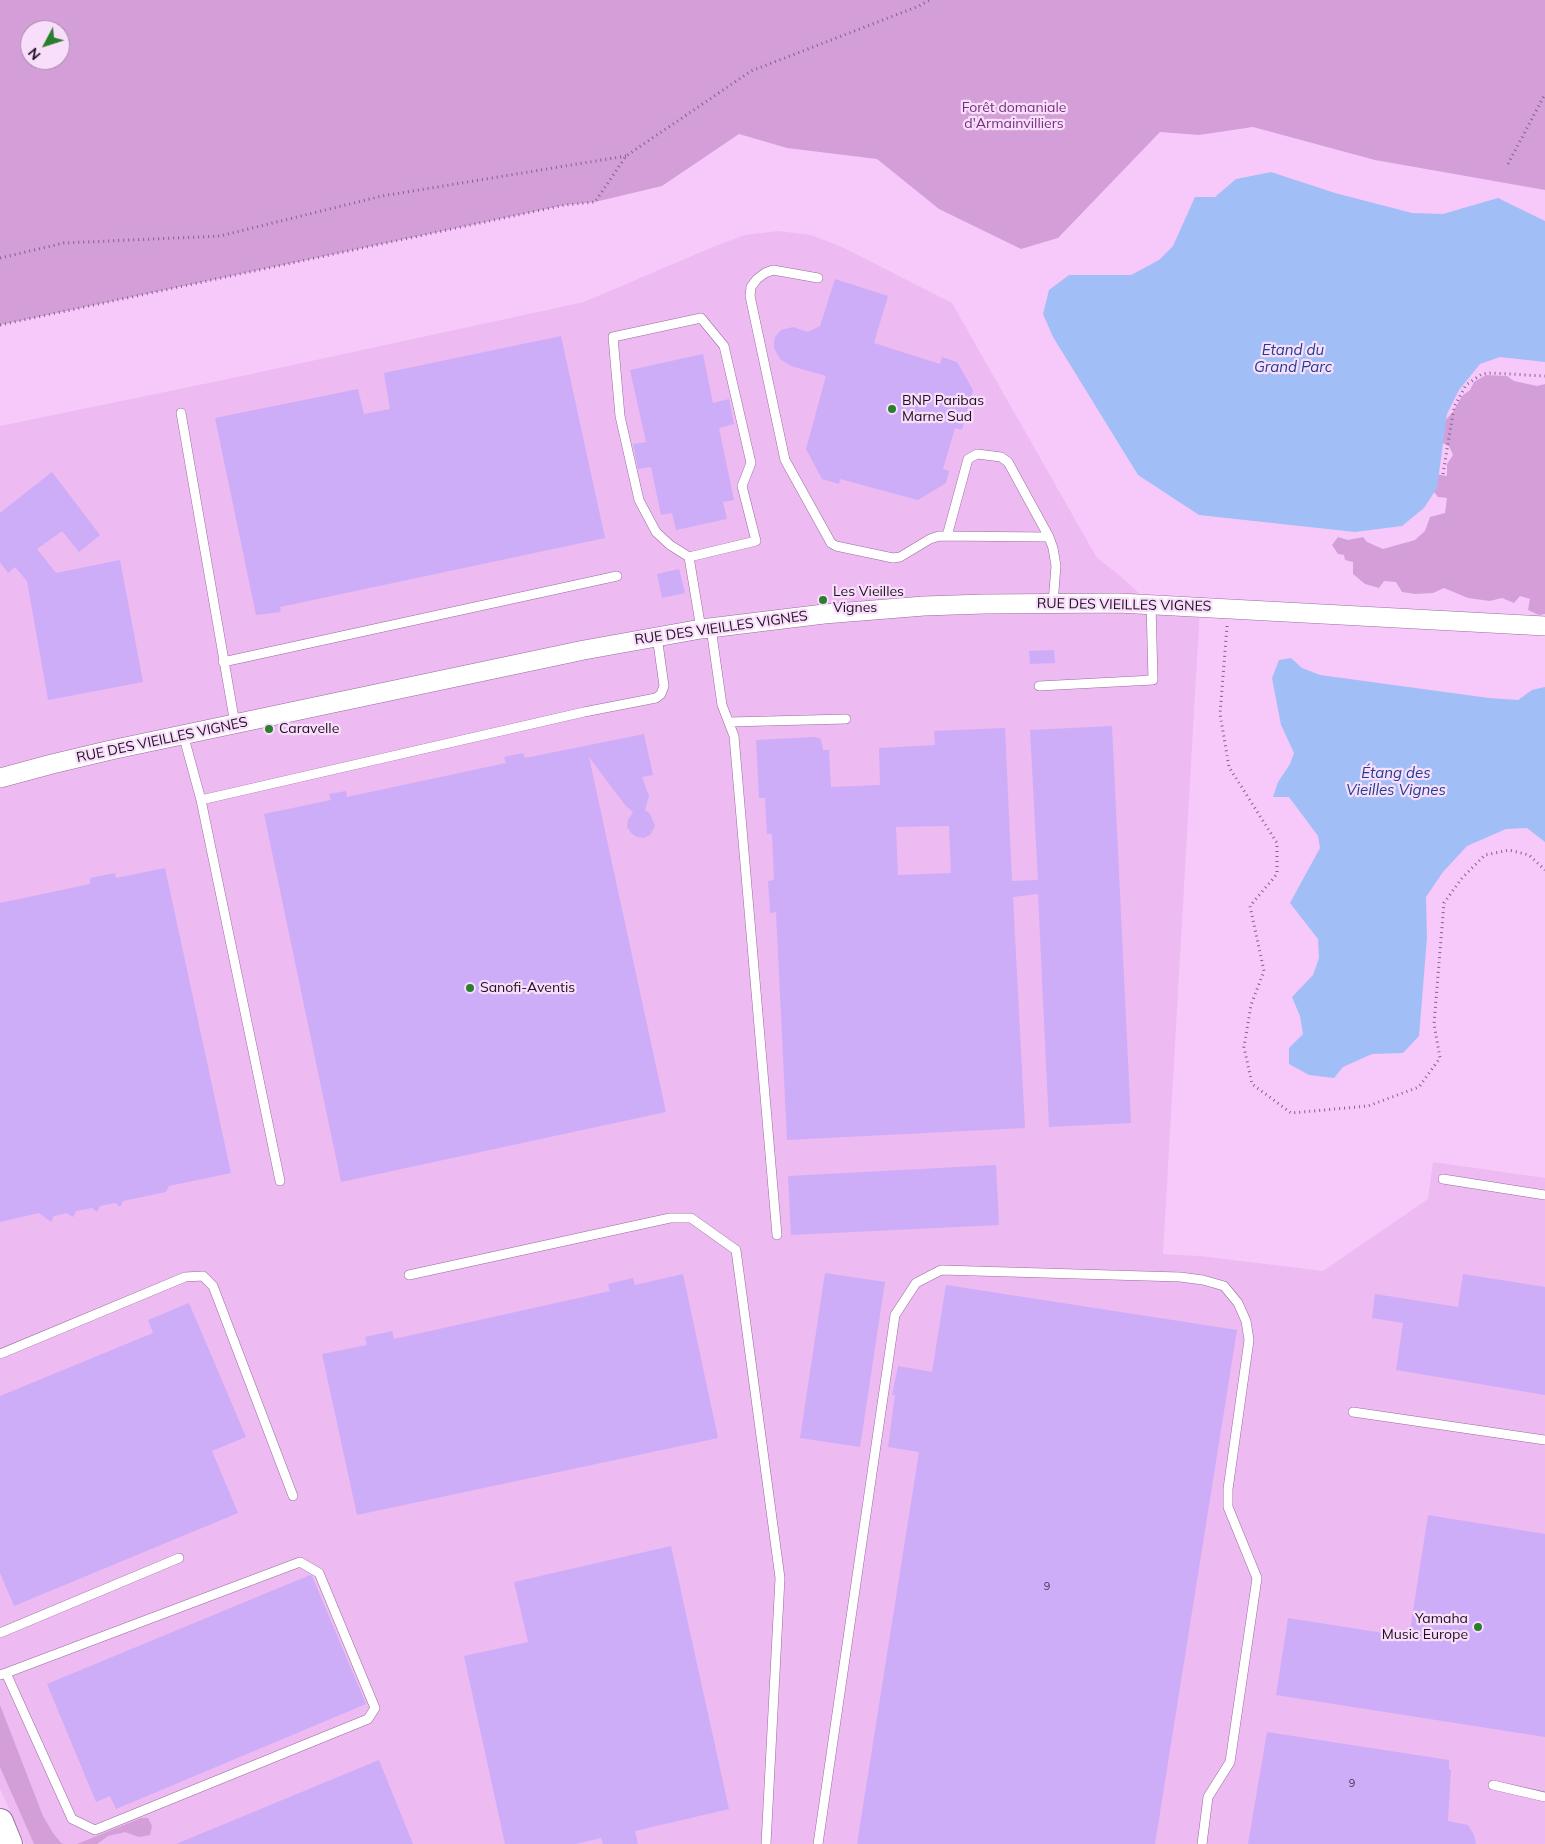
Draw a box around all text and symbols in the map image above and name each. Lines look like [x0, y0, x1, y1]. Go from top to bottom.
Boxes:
north arrow [20, 20, 70, 70]
text: N [24, 44, 45, 64]
park label: Forêt domaniale d'Armainvilliers [962, 100, 1066, 132]
water label: Etand du Grand Parc [1254, 341, 1332, 376]
place label: BNP Paribas Marne Sud [902, 393, 984, 426]
marker: BNP Paribas Marne Sud [886, 403, 898, 415]
place label: Les Vieilles Vignes [833, 584, 904, 616]
marker: Les Vieilles Vignes [817, 594, 829, 606]
street label: RUE DES VIEILLES VIGNES [1037, 595, 1211, 615]
street label: RUE DES VIEILLES VIGNES [633, 608, 809, 648]
street label: RUE DES VIEILLES VIGNES [75, 714, 249, 766]
place label: Caravelle [279, 721, 339, 737]
marker: Caravelle [263, 723, 275, 735]
water label: Étang des Vieilles Vignes [1346, 764, 1446, 799]
place label: Sanofi-Aventis [480, 980, 575, 996]
marker: Sanofi-Aventis [464, 982, 476, 994]
house number: 9 [1044, 1580, 1050, 1594]
place label: Yamaha Music Europe [1382, 1611, 1468, 1644]
marker: Yamaha Music Europe [1472, 1621, 1484, 1633]
house number: 9 [1349, 1777, 1355, 1791]

